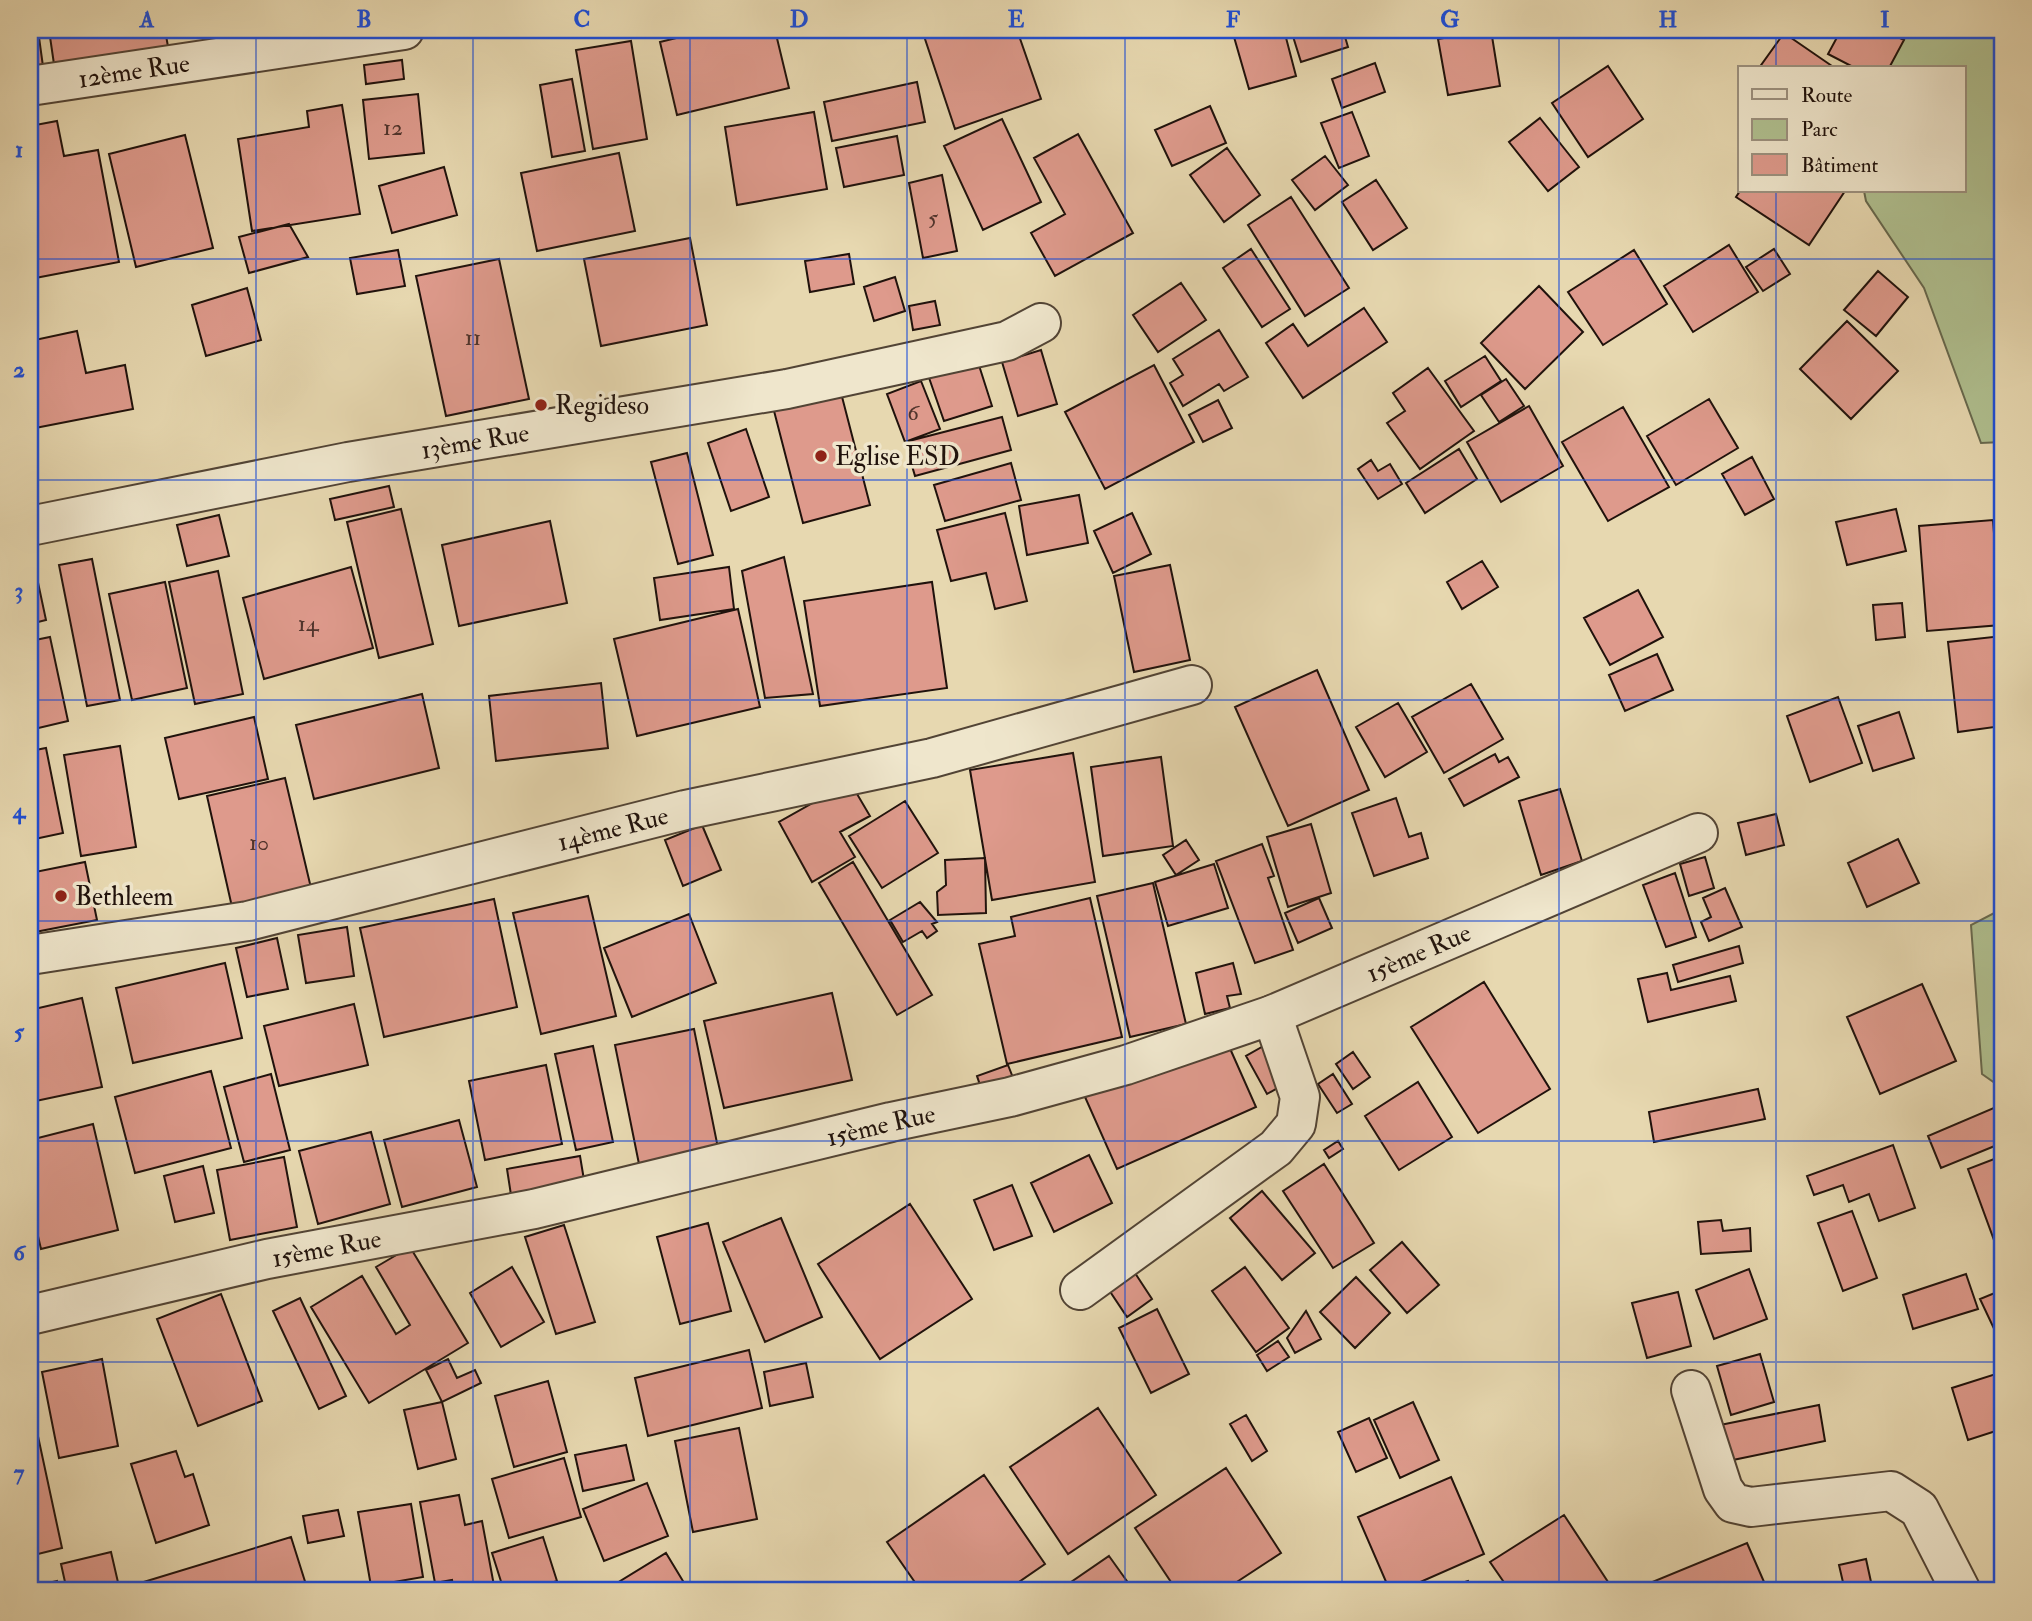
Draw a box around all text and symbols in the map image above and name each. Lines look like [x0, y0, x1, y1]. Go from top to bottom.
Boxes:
text: A [139, 5, 155, 34]
text: B [356, 5, 372, 34]
text: C [574, 5, 590, 34]
text: D [790, 5, 808, 34]
text: E [1008, 5, 1025, 34]
text: F [1226, 5, 1241, 34]
text: G [1440, 5, 1460, 34]
text: H [1659, 5, 1678, 34]
text: I [1880, 5, 1890, 34]
street label: 12ème Rue [76, 47, 192, 96]
legend [1738, 66, 1966, 192]
text: Route [1801, 82, 1853, 109]
house number: 12 [383, 113, 403, 142]
text: Parc [1801, 116, 1838, 143]
text: 1 [15, 135, 23, 164]
text: Bâtiment [1801, 152, 1878, 179]
house number: 5 [928, 203, 938, 232]
house number: 11 [465, 323, 481, 352]
text: 2 [13, 355, 25, 384]
place label: Regideso [555, 390, 649, 422]
marker: Regideso [533, 397, 549, 413]
house number: 6 [907, 398, 920, 427]
street label: 13ème Rue [419, 417, 532, 467]
place label: Eglise ESD [835, 441, 960, 473]
marker: Eglise ESD [813, 448, 829, 464]
text: 3 [15, 576, 23, 605]
house number: 14 [298, 609, 320, 638]
text: 4 [12, 796, 27, 825]
street label: 14ème Rue [554, 800, 672, 859]
house number: 10 [249, 828, 269, 857]
place label: Bethleem [75, 881, 173, 913]
marker: Bethleem [53, 888, 69, 904]
street label: 15ème Rue [1362, 917, 1476, 990]
text: 5 [14, 1017, 25, 1046]
street label: 15ème Rue [823, 1098, 938, 1154]
street label: 15ème Rue [269, 1223, 384, 1275]
text: 6 [13, 1238, 27, 1267]
text: 7 [14, 1458, 25, 1487]

